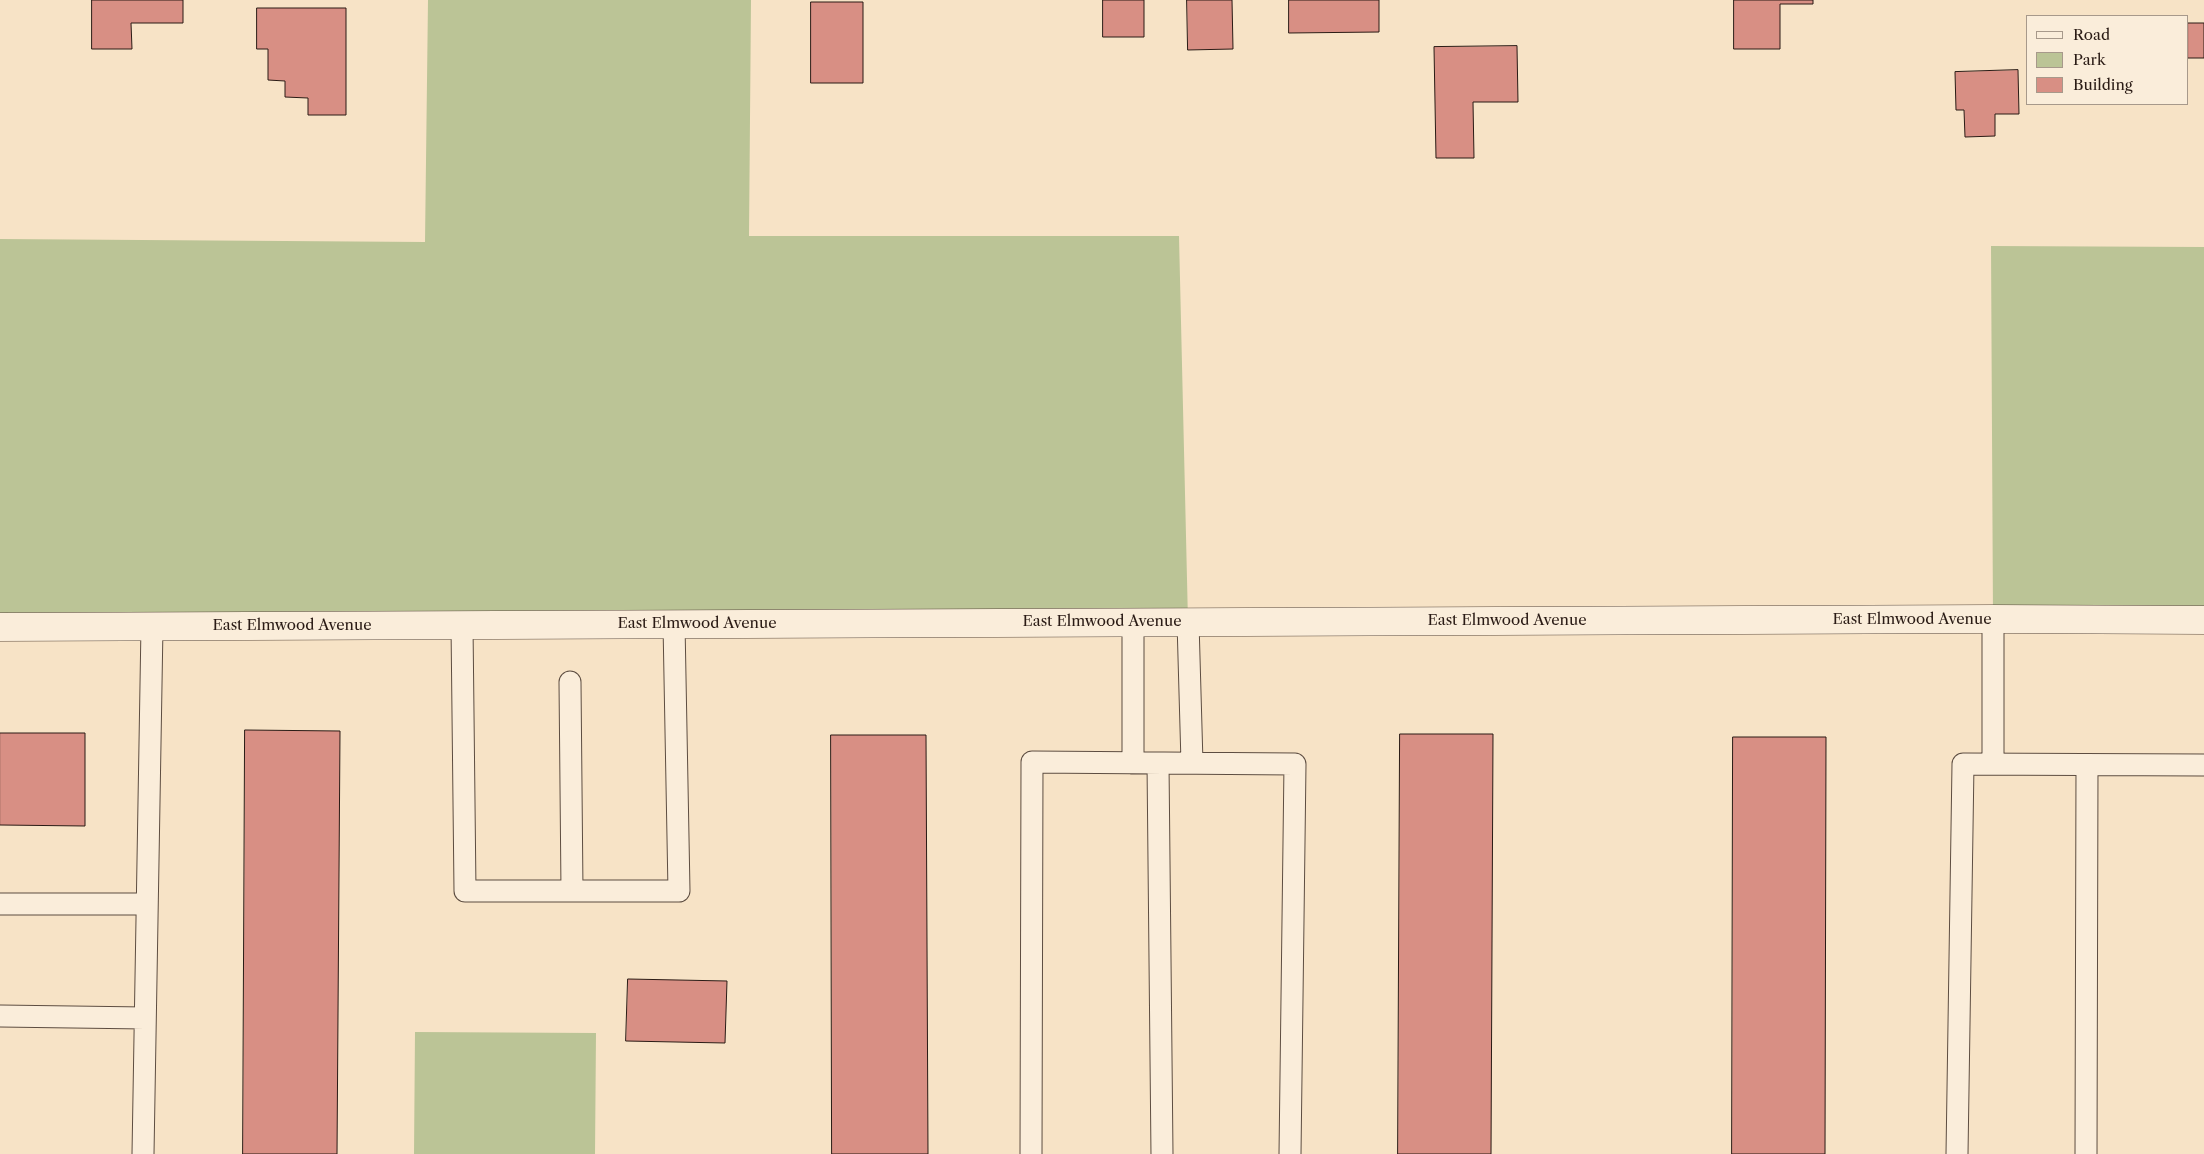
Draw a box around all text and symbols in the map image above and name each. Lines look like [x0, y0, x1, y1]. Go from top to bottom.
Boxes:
legend [2026, 15, 2189, 105]
text: Road [2073, 25, 2110, 44]
text: Park [2073, 50, 2106, 69]
text: Building [2073, 75, 2133, 94]
street label: East Elmwood Avenue [1832, 611, 1992, 629]
street label: East Elmwood Avenue [1427, 612, 1587, 630]
street label: East Elmwood Avenue [1022, 613, 1182, 631]
street label: East Elmwood Avenue [617, 615, 777, 633]
street label: East Elmwood Avenue [212, 617, 372, 635]

